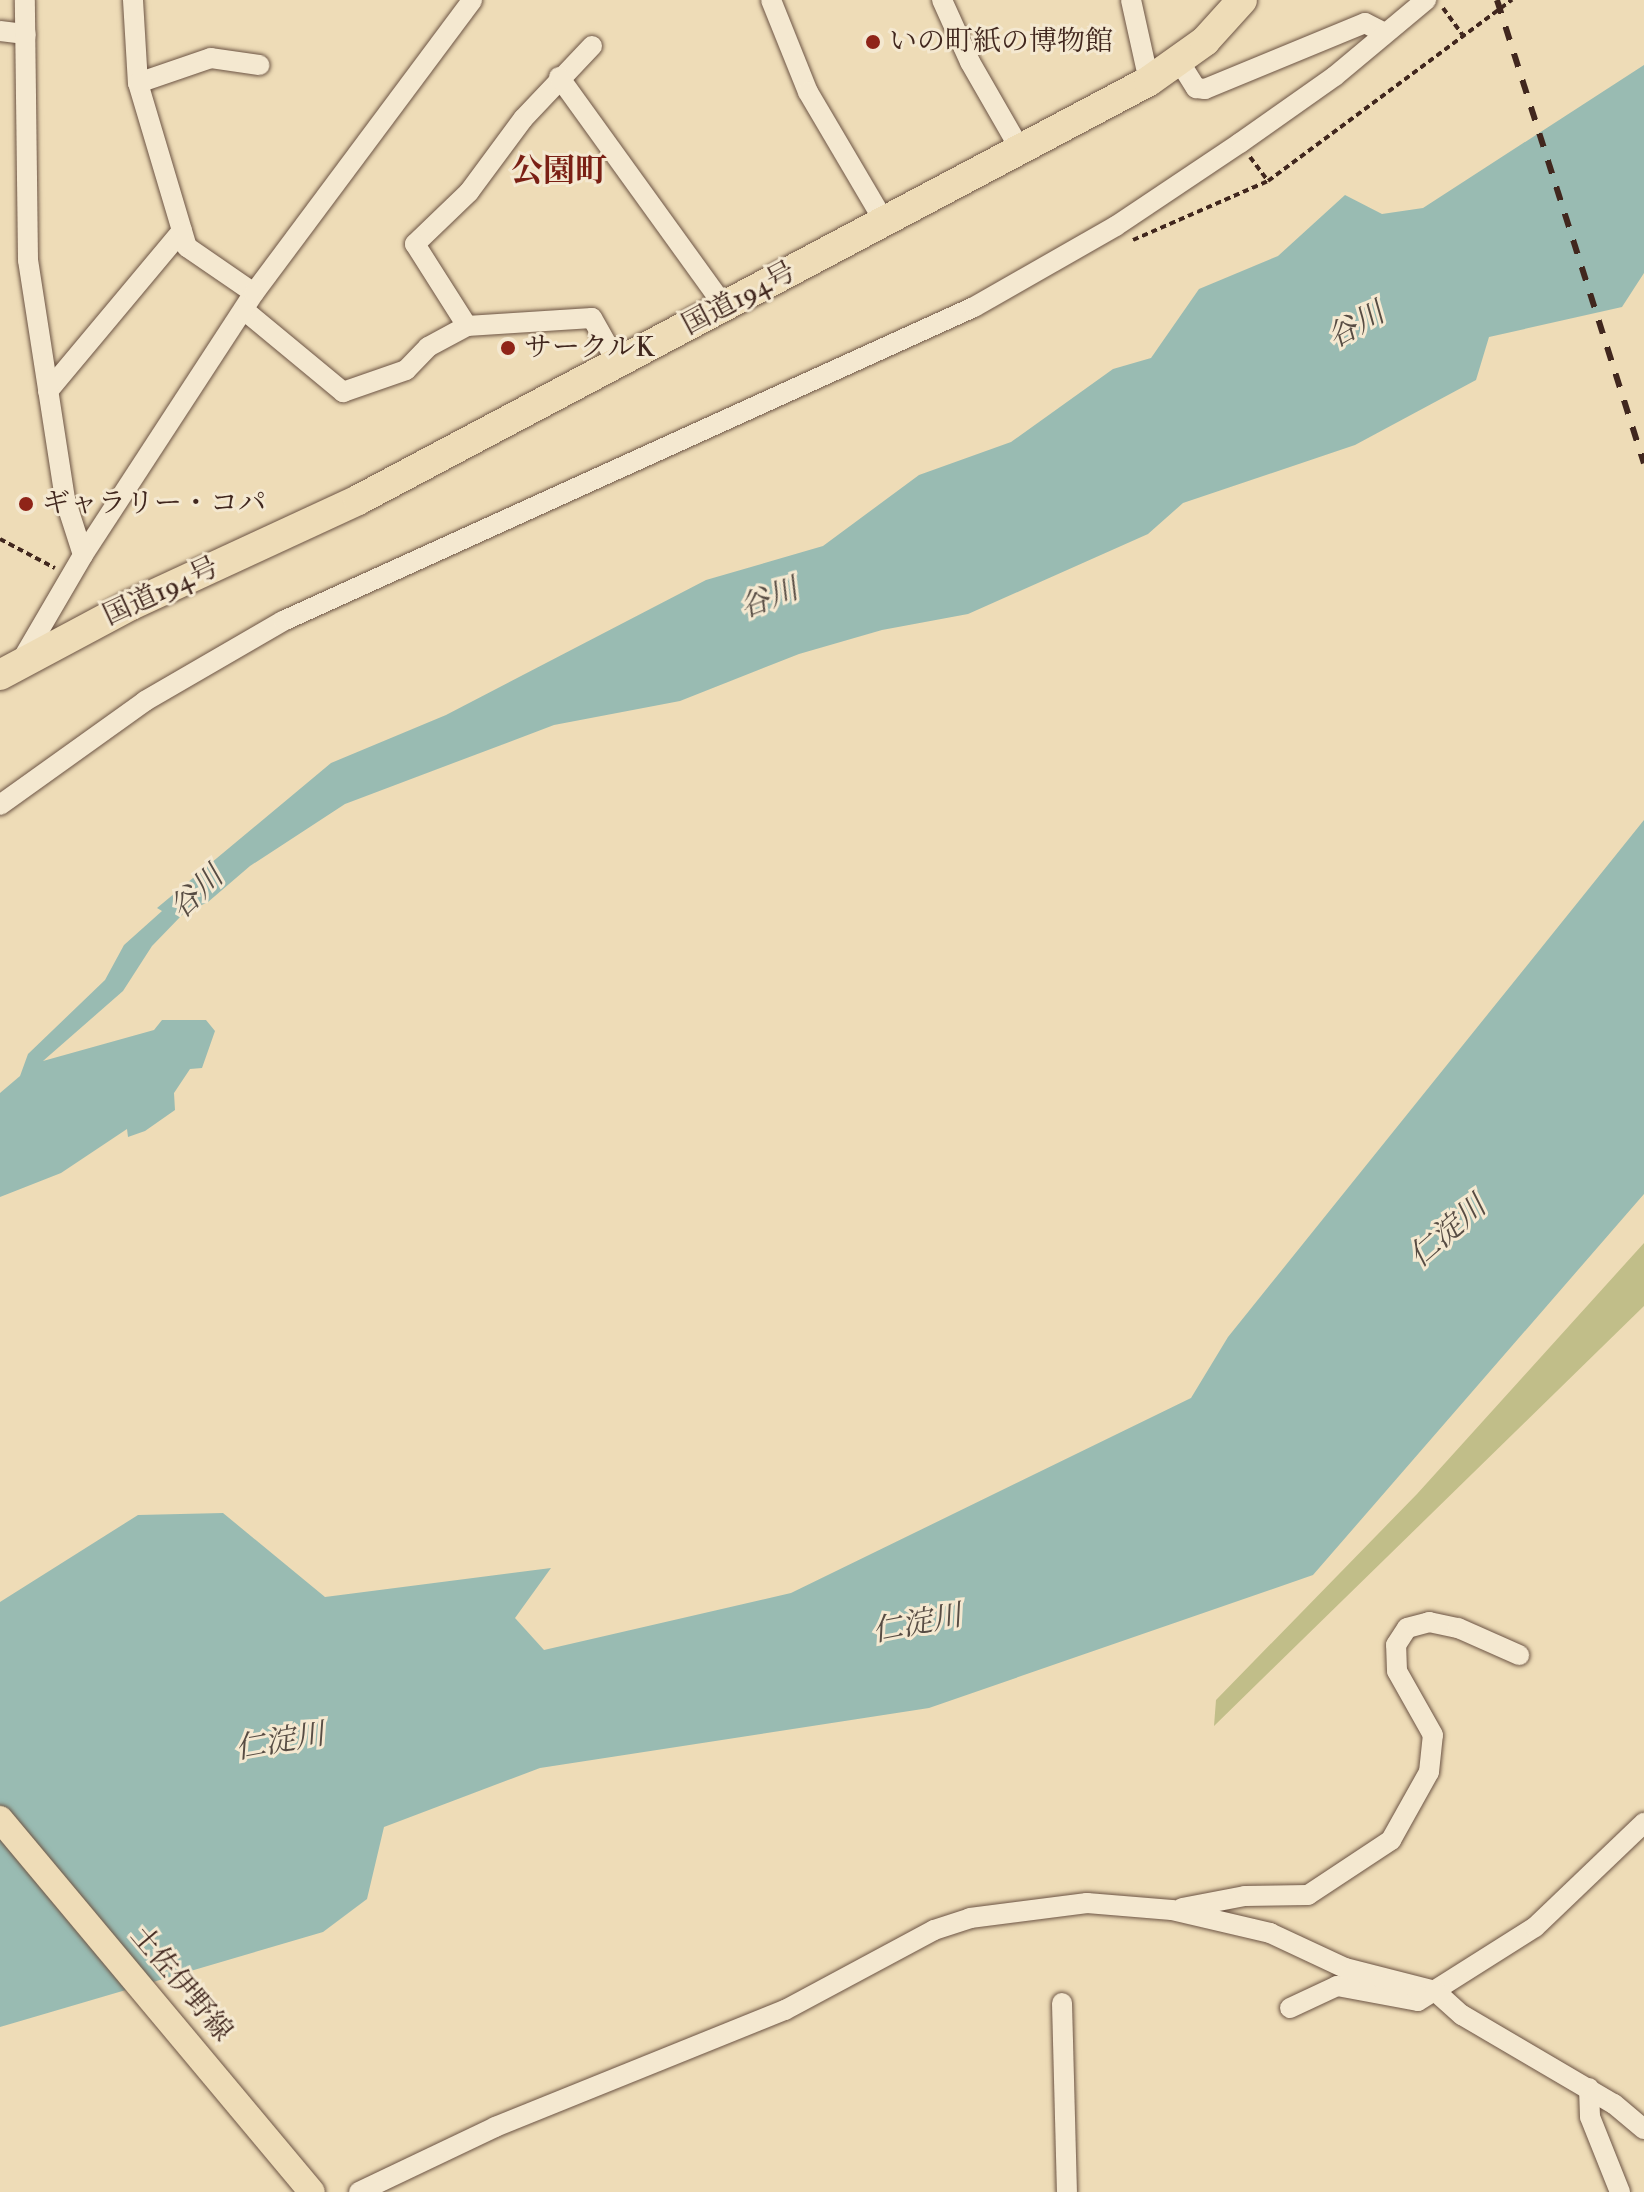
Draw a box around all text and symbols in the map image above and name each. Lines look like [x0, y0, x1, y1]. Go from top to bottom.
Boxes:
place label: いの町紙の博物館 [889, 25, 1113, 59]
marker: いの町紙の博物館 [864, 33, 882, 51]
district label: 公園町 [511, 152, 607, 190]
street label: 国道194号 [677, 255, 801, 343]
water label: 谷川 [1321, 295, 1391, 357]
place label: サークルK [524, 331, 656, 365]
marker: サークルK [499, 339, 517, 357]
place label: ギャラリー・コパ [42, 487, 266, 521]
marker: ギャラリー・コパ [17, 495, 35, 513]
street label: 国道194号 [98, 551, 224, 633]
water label: 谷川 [735, 571, 803, 627]
water label: 谷川 [163, 859, 231, 927]
water label: 仁淀川 [1402, 1189, 1494, 1275]
water label: 仁淀川 [869, 1598, 965, 1650]
water label: 仁淀川 [233, 1716, 327, 1768]
street label: 土佐伊野線 [123, 1920, 239, 2048]

